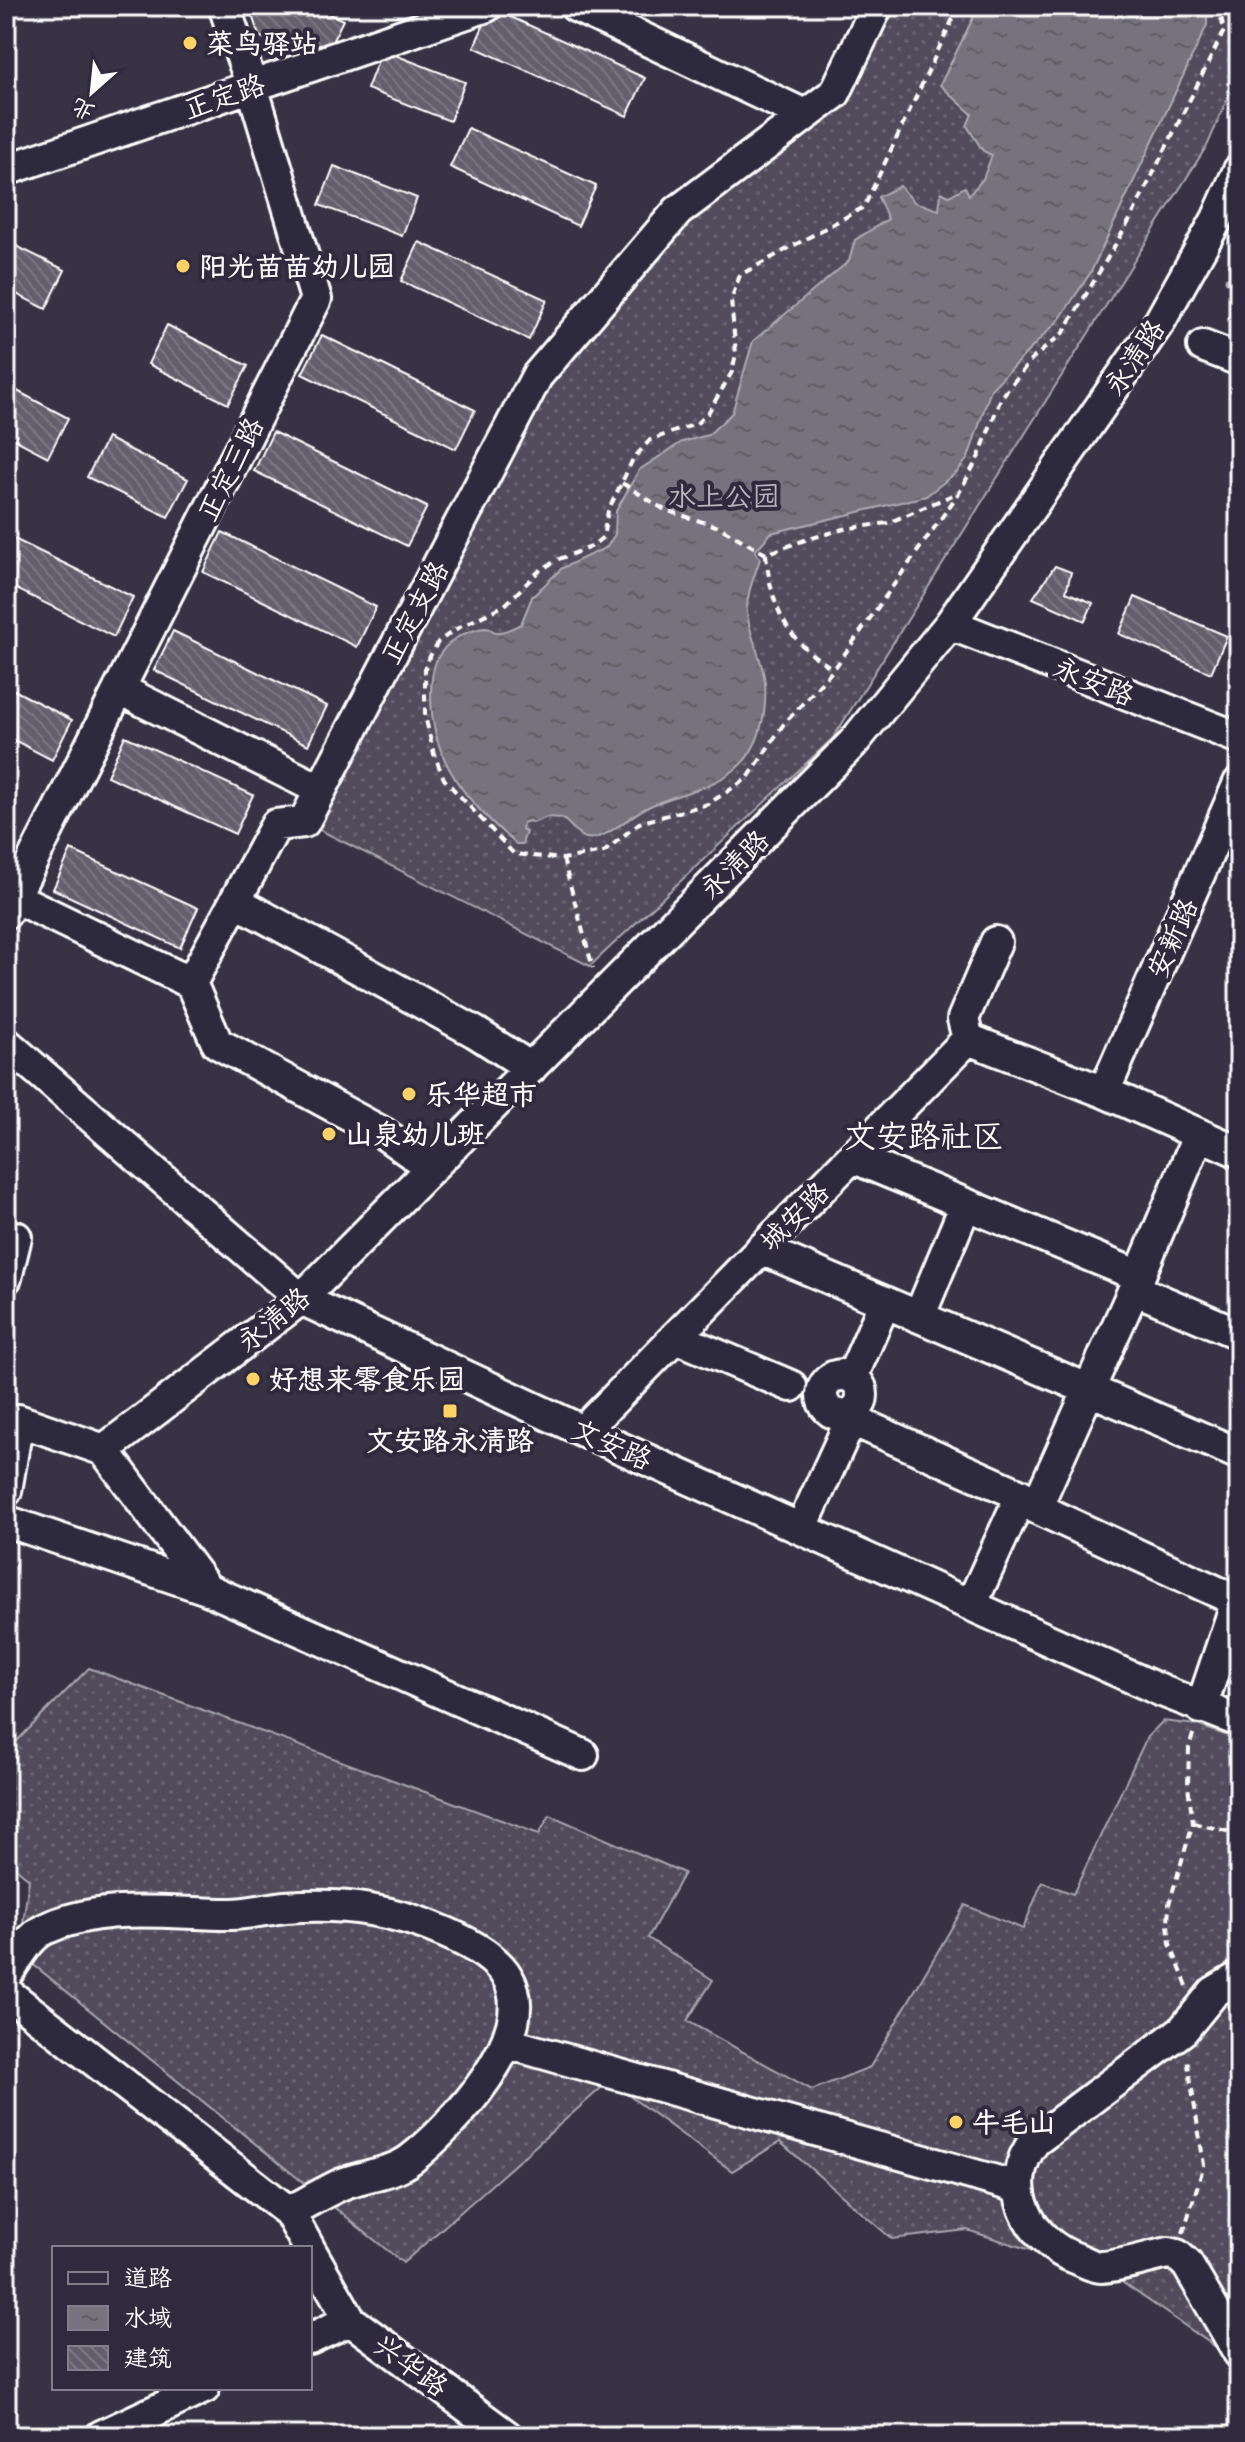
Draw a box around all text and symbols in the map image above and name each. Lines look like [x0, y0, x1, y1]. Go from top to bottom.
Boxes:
place label: 菜鸟驿站 [206, 25, 318, 64]
marker: 菜鸟驿站 [181, 34, 199, 52]
north arrow [52, 52, 132, 132]
street label: 正定路 [178, 65, 271, 130]
text: 北 [67, 90, 100, 127]
place label: 阳光苗苗幼儿园 [199, 248, 395, 287]
marker: 阳光苗苗幼儿园 [174, 257, 192, 275]
street label: 永清路 [1096, 312, 1175, 404]
street label: 正定三路 [189, 411, 274, 528]
park label: 水上公园 [668, 478, 780, 517]
street label: 正定支路 [372, 554, 459, 671]
street label: 永安路 [1047, 649, 1140, 716]
street label: 永清路 [692, 822, 779, 909]
street label: 安新路 [1138, 892, 1208, 985]
place label: 乐华超市 [425, 1076, 537, 1115]
marker: 乐华超市 [400, 1085, 418, 1103]
district label: 文安路社区 [844, 1115, 1004, 1160]
place label: 山泉幼儿班 [345, 1116, 485, 1155]
marker: 山泉幼儿班 [320, 1125, 338, 1143]
street label: 城安路 [752, 1174, 839, 1261]
street label: 永清路 [229, 1279, 319, 1362]
place label: 好想来零食乐园 [269, 1361, 465, 1400]
marker: 好想来零食乐园 [244, 1370, 262, 1388]
marker: 文安路永清路 [441, 1402, 459, 1420]
street label: 文安路 [565, 1410, 658, 1480]
place label: 文安路永清路 [366, 1422, 534, 1461]
place label: 牛毛山 [972, 2104, 1056, 2143]
marker: 牛毛山 [947, 2113, 965, 2131]
legend [52, 2246, 312, 2390]
text: 道路 [124, 2262, 172, 2296]
text: 水域 [124, 2302, 172, 2336]
street label: 兴华路 [365, 2326, 456, 2407]
text: 建筑 [124, 2342, 172, 2376]

